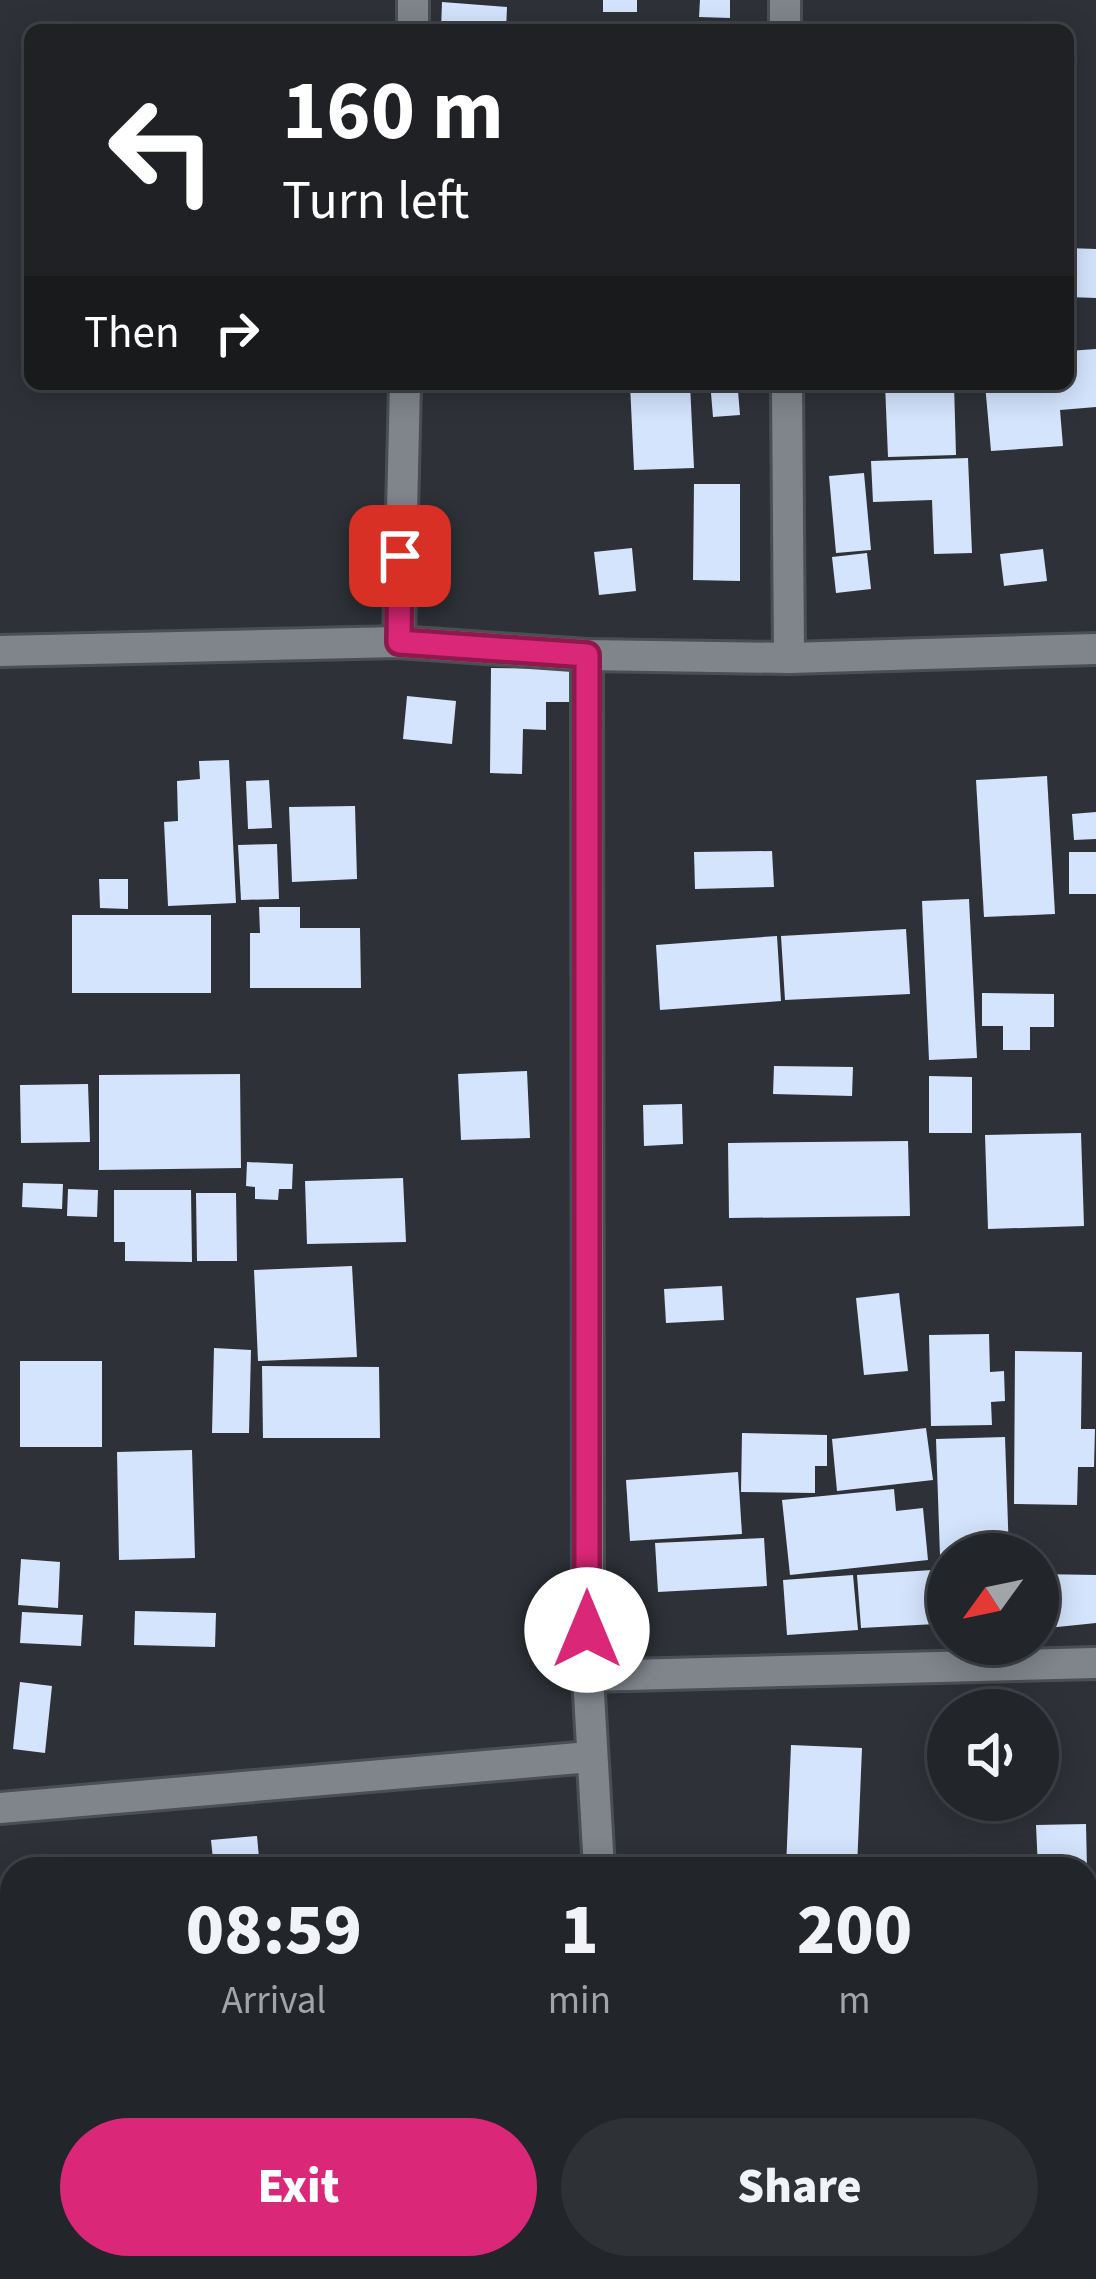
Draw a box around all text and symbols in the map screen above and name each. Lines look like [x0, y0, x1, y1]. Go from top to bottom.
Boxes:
text: 160 m [282, 52, 504, 172]
icon: left [84, 72, 240, 228]
text: Turn left [282, 163, 469, 240]
icon: right [204, 300, 270, 366]
text: Then [84, 301, 180, 365]
pin [349, 505, 451, 607]
icon: arrive [367, 523, 433, 589]
north arrow [927, 1533, 1059, 1665]
map controls [927, 1533, 1059, 1821]
position arrow [524, 1567, 650, 1693]
button: sound [927, 1689, 1059, 1821]
text: 08:59 [186, 1879, 362, 1982]
text: 1 [560, 1879, 599, 1982]
text: 200 [797, 1879, 912, 1982]
text: Arrival [221, 1973, 326, 2029]
text: min [548, 1973, 611, 2029]
text: m [838, 1973, 871, 2029]
button: Exit [60, 2118, 537, 2256]
button: Share [561, 2118, 1038, 2256]

